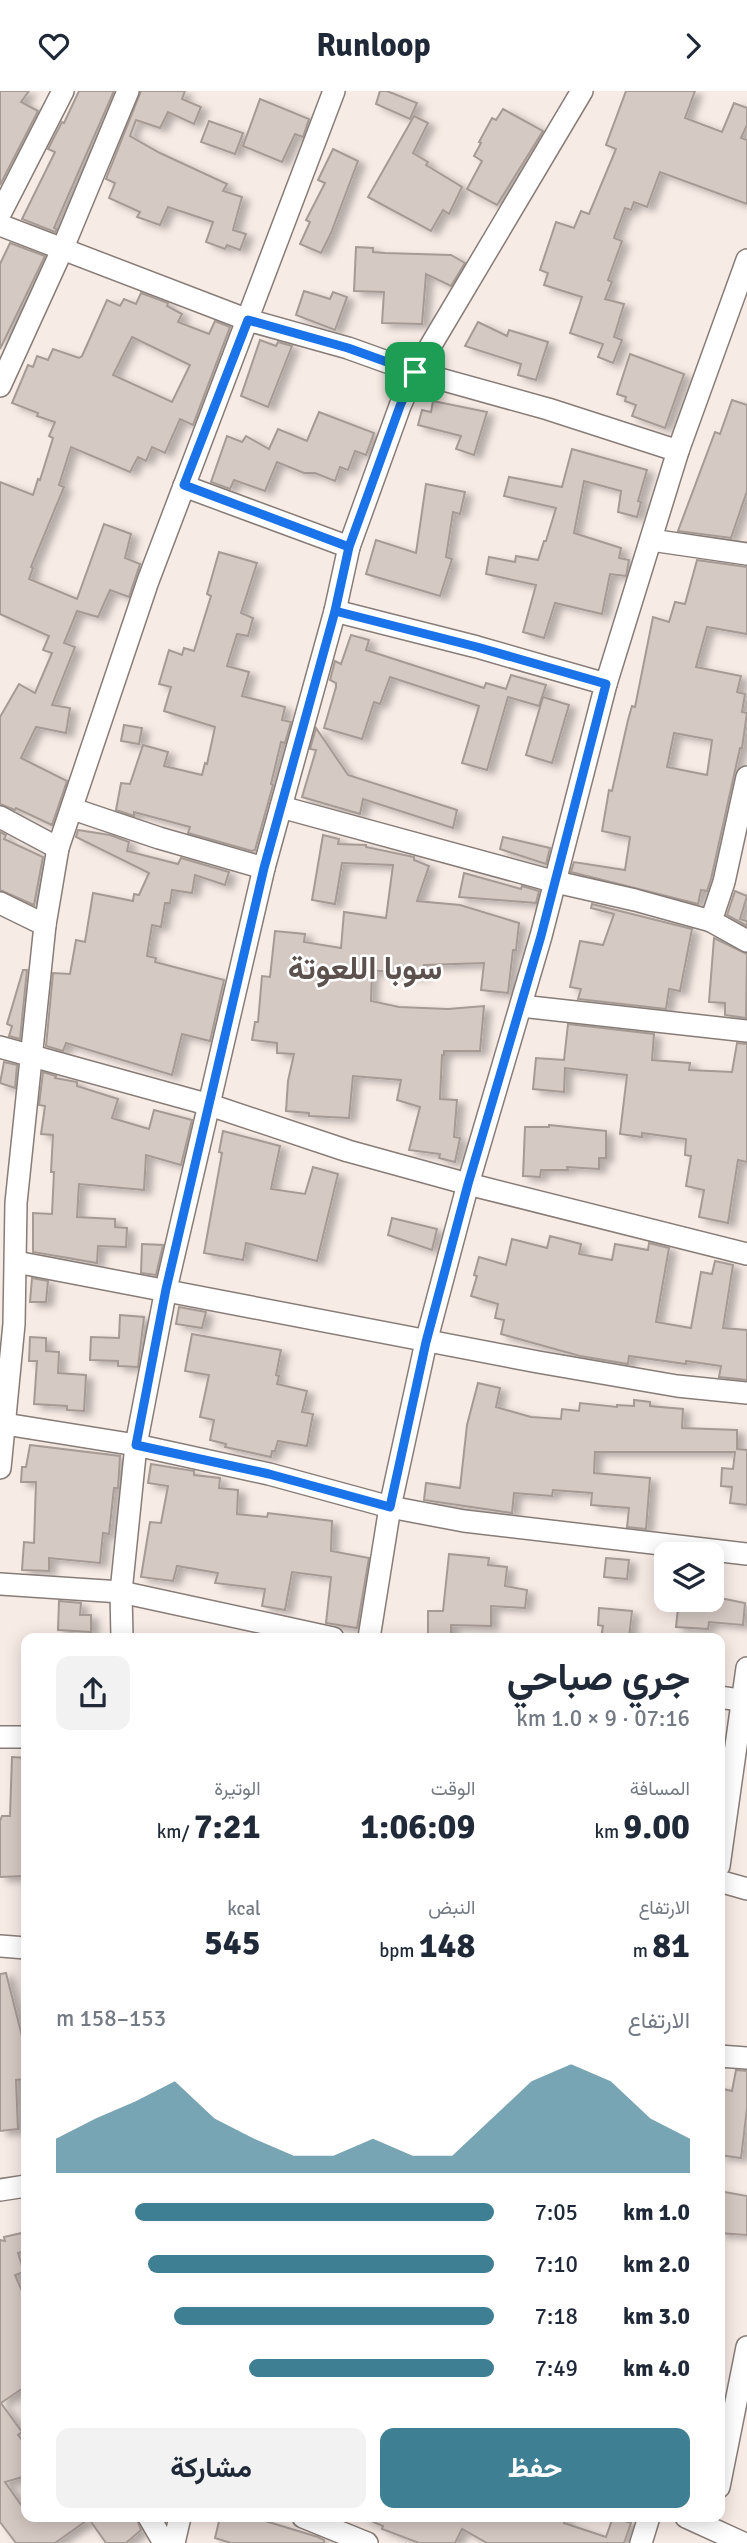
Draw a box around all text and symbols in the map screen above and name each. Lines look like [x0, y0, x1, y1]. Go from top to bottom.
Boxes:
text: Runloop [316, 26, 431, 65]
icon: heart [35, 27, 73, 65]
icon: forward [674, 27, 712, 65]
pin [385, 342, 445, 402]
icon: arrive [396, 353, 434, 391]
district label: سوبا اللعوتة [288, 949, 442, 988]
map controls [654, 1542, 724, 1612]
button: layers [654, 1542, 724, 1612]
text: جري صباحي [507, 1654, 690, 1701]
button: share [56, 1656, 130, 1730]
text: 07:16 · 9 × 1.0 km [516, 1704, 690, 1733]
text: الوتيرة [214, 1777, 261, 1801]
text: الوقت [431, 1777, 475, 1801]
text: المسافة [630, 1777, 690, 1801]
text: 7:21 [194, 1805, 261, 1848]
text: 1:06:09 [360, 1805, 475, 1848]
text: 9.00 [623, 1805, 690, 1848]
text: /km [157, 1820, 194, 1844]
text: km [594, 1820, 623, 1844]
text: النبض [428, 1896, 475, 1920]
text: الارتفاع [638, 1896, 690, 1920]
text: kcal [227, 1897, 261, 1921]
text: 545 [204, 1921, 261, 1964]
text: 148 [419, 1924, 475, 1967]
text: 81 [652, 1924, 690, 1967]
text: bpm [379, 1939, 419, 1963]
text: m [633, 1939, 652, 1963]
text: 153–158 m [56, 2004, 166, 2033]
text: الارتفاع [628, 2006, 690, 2035]
text: 7:05 [535, 2198, 578, 2227]
text: 1.0 km [623, 2198, 690, 2227]
text: 7:10 [535, 2250, 578, 2279]
text: 2.0 km [623, 2250, 690, 2279]
text: 7:18 [535, 2302, 578, 2331]
text: 3.0 km [623, 2302, 690, 2331]
text: 7:49 [535, 2354, 578, 2383]
text: 4.0 km [623, 2354, 690, 2383]
button: مشاركة [56, 2428, 366, 2508]
button: حفظ [380, 2428, 690, 2508]

